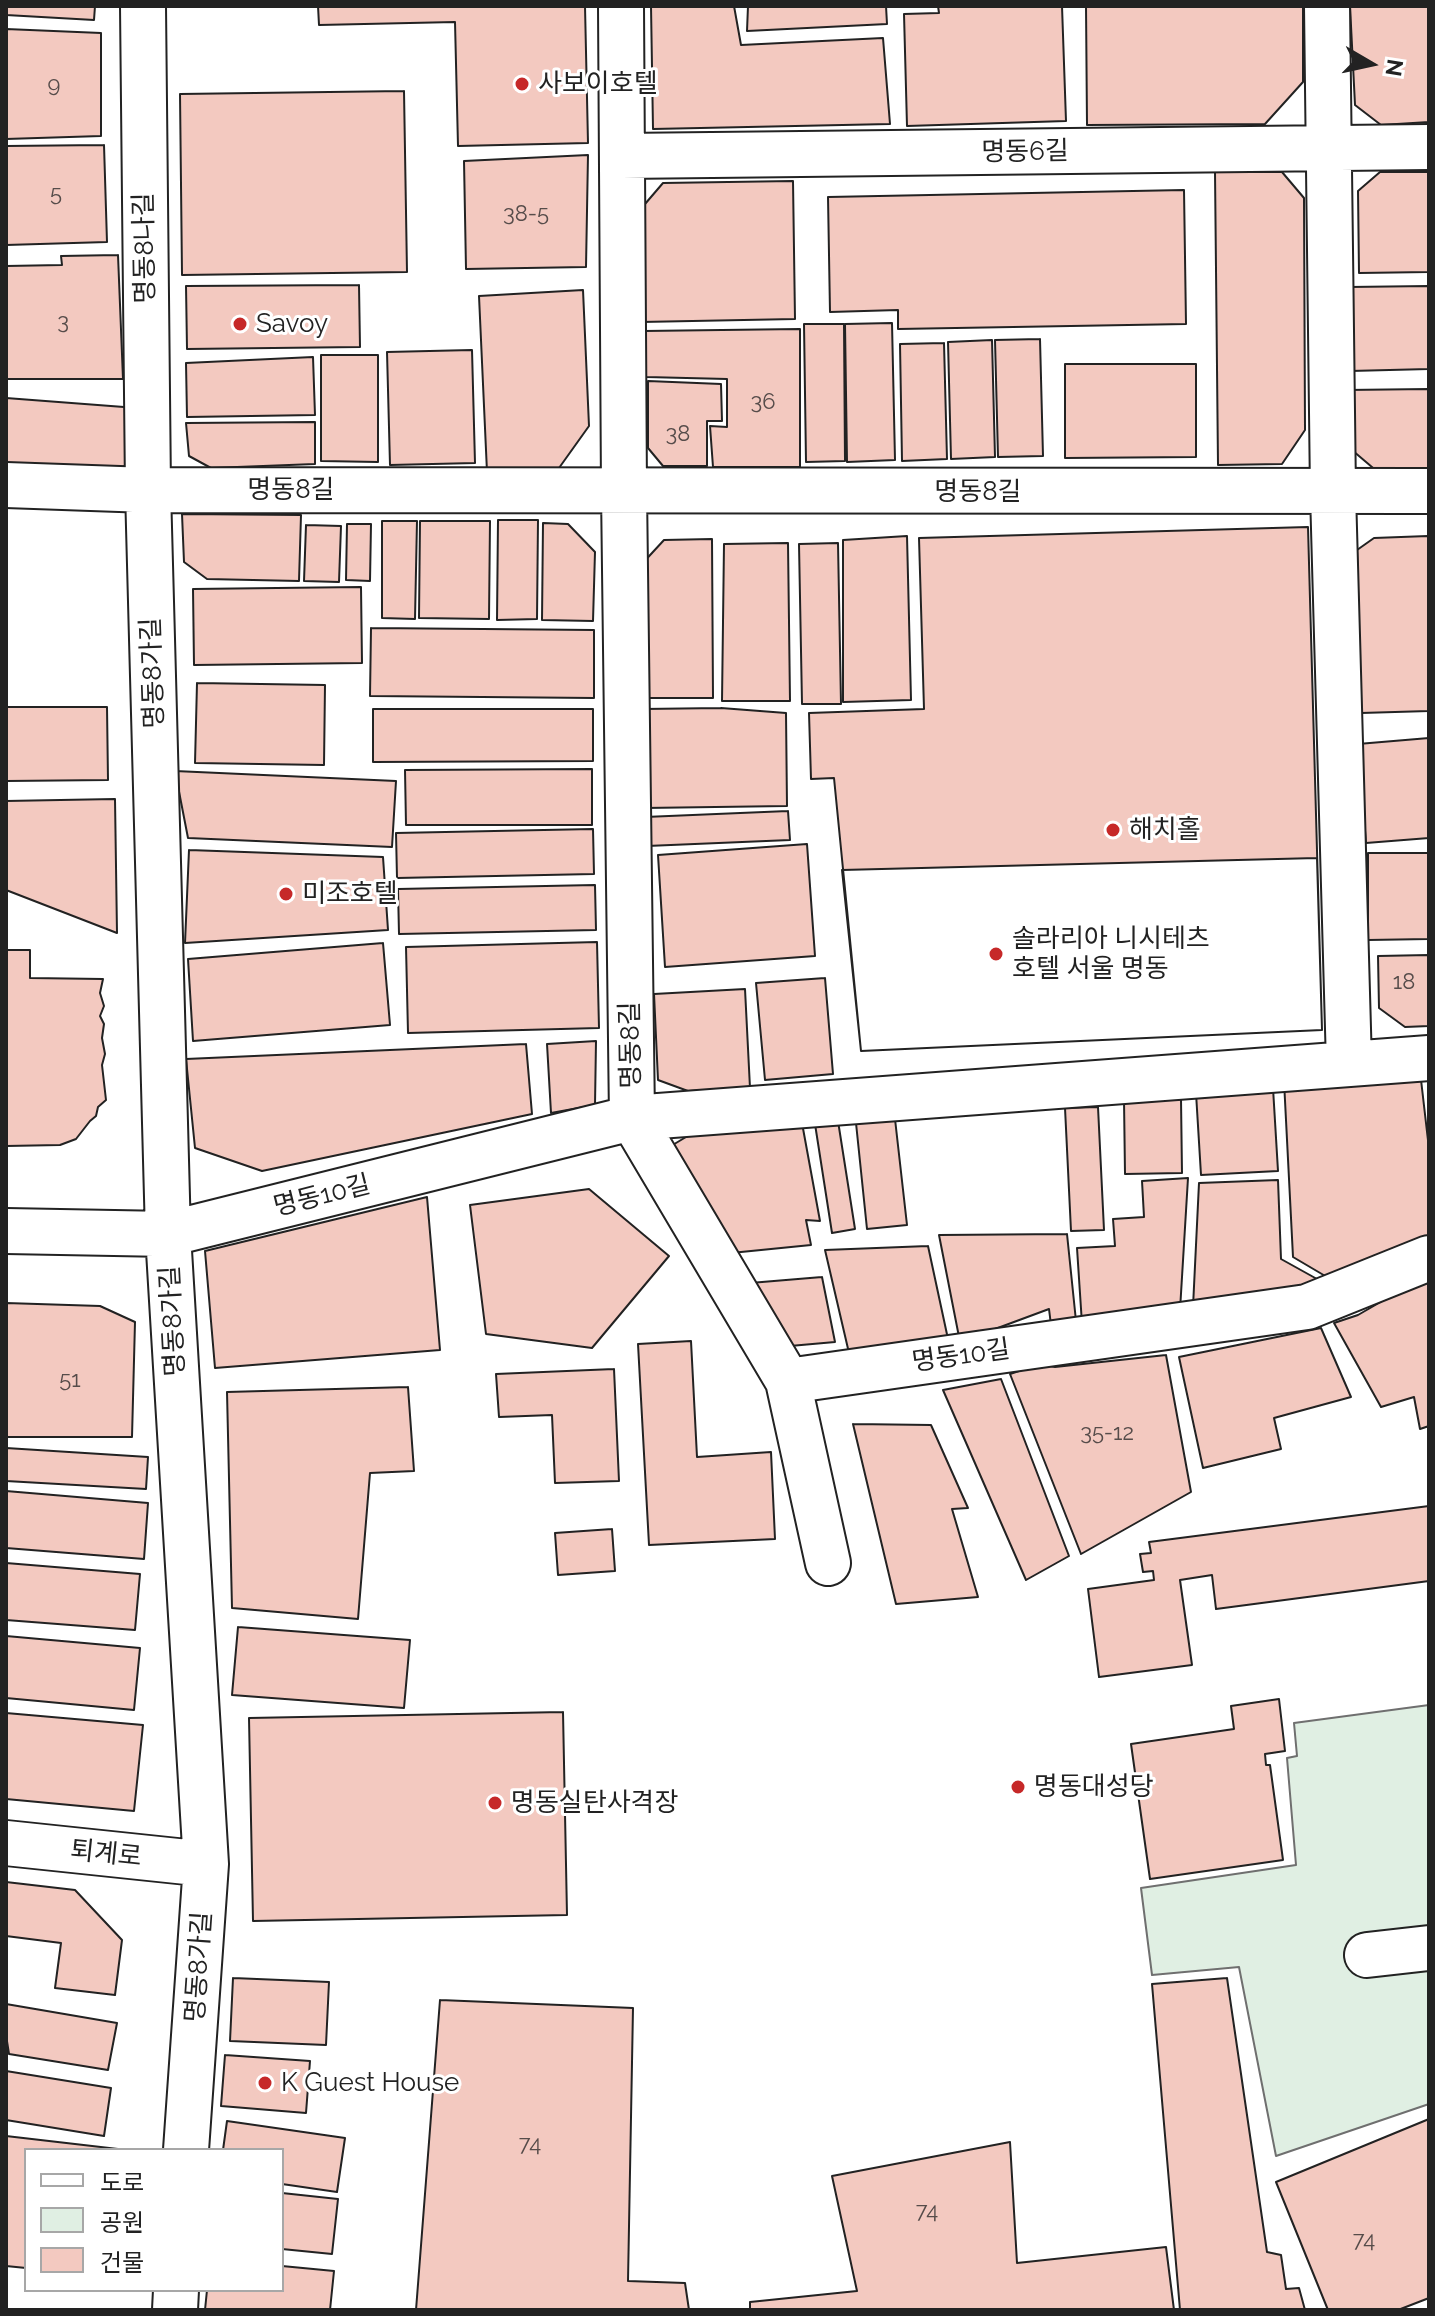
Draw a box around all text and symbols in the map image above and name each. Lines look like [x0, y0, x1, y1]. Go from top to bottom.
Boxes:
north arrow [1331, 24, 1411, 104]
text: N [1381, 57, 1409, 78]
place label: 사보이호텔 [538, 68, 658, 100]
house number: 9 [48, 72, 60, 98]
marker: 사보이호텔 [513, 75, 531, 93]
street label: 명동6길 [981, 136, 1069, 168]
house number: 5 [50, 181, 62, 207]
street label: 명동8나길 [128, 192, 162, 304]
house number: 38-5 [503, 201, 549, 227]
place label: Savoy [256, 308, 328, 340]
house number: 3 [57, 309, 69, 335]
marker: Savoy [231, 315, 249, 333]
house number: 36 [750, 389, 776, 415]
house number: 38 [666, 421, 690, 447]
street label: 명동8길 [247, 474, 335, 506]
street label: 명동8길 [934, 476, 1022, 508]
street label: 명동8가길 [135, 617, 171, 729]
place label: 해치홀 [1129, 814, 1201, 846]
marker: 해치홀 [1104, 821, 1122, 839]
place label: 미조호텔 [302, 878, 398, 910]
marker: 미조호텔 [277, 885, 295, 903]
place label: 솔라리아 니시테츠 호텔 서울 명동 [1012, 923, 1210, 984]
marker: 솔라리아 니시테츠 호텔 서울 명동 [987, 945, 1005, 963]
house number: 18 [1393, 969, 1415, 995]
street label: 명동8길 [615, 1001, 647, 1089]
street label: 명동10길 [270, 1169, 374, 1223]
street label: 명동8가길 [155, 1265, 191, 1377]
street label: 명동10길 [910, 1334, 1012, 1378]
house number: 51 [59, 1367, 81, 1393]
house number: 35-12 [1080, 1420, 1134, 1446]
place label: 명동대성당 [1034, 1771, 1154, 1803]
marker: 명동대성당 [1009, 1778, 1027, 1796]
place label: 명동실탄사격장 [511, 1787, 678, 1819]
marker: 명동실탄사격장 [486, 1794, 504, 1812]
street label: 퇴계로 [69, 1835, 143, 1873]
street label: 명동8가길 [180, 1910, 218, 2024]
place label: K Guest House [281, 2067, 459, 2099]
marker: K Guest House [256, 2074, 274, 2092]
house number: 74 [519, 2131, 541, 2157]
legend [24, 2148, 284, 2292]
text: 도로 [100, 2168, 144, 2197]
house number: 74 [916, 2198, 938, 2224]
text: 공원 [100, 2208, 144, 2237]
house number: 74 [1353, 2227, 1375, 2253]
text: 건물 [100, 2248, 144, 2277]

